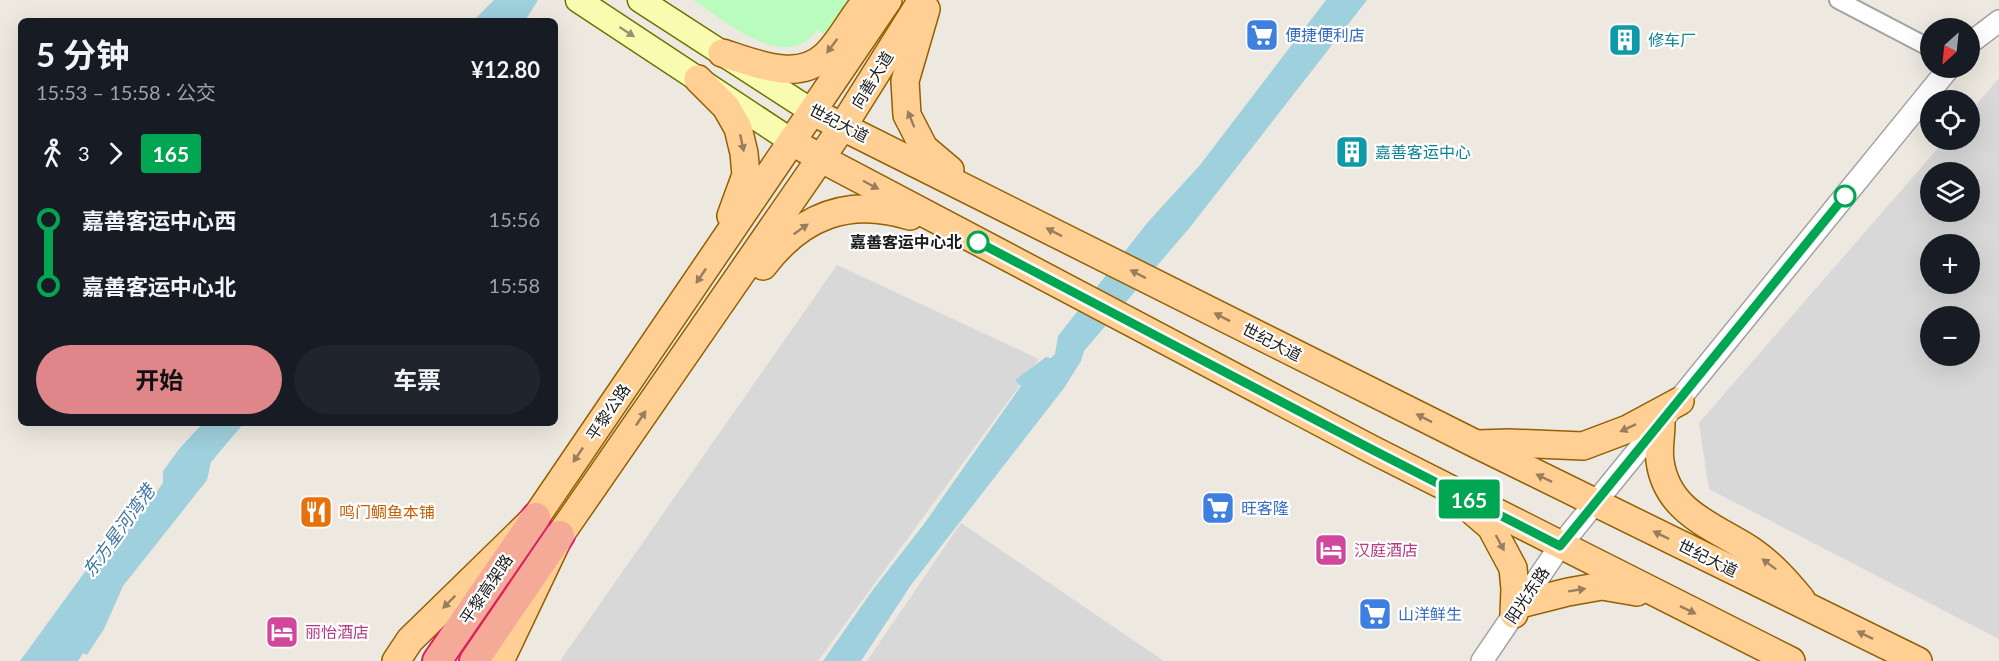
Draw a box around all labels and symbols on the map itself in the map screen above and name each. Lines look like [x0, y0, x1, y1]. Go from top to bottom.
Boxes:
supermarket icon: 便捷便利店 [1244, 17, 1280, 53]
north arrow [1920, 18, 1980, 78]
building icon: 修车厂 [1607, 22, 1643, 58]
place label: 便捷便利店 [1285, 25, 1365, 44]
one-way arrow [619, 26, 635, 37]
place label: 修车厂 [1648, 30, 1696, 49]
one-way arrow [826, 38, 838, 54]
street label: 向善大道 [847, 48, 897, 112]
street label: 世纪大道 [806, 100, 872, 146]
one-way arrow [905, 110, 915, 128]
one-way arrow [738, 134, 747, 153]
building icon: 嘉善客运中心 [1334, 134, 1370, 170]
place label: 嘉善客运中心 [1375, 142, 1471, 161]
one-way arrow [863, 181, 880, 190]
unlabelled marker [1834, 185, 1856, 207]
one-way arrow [793, 223, 809, 235]
one-way arrow [1045, 227, 1062, 237]
marker: 嘉善客运中心北 [967, 231, 989, 253]
place label: 嘉善客运中心北 [850, 232, 962, 251]
one-way arrow [695, 268, 707, 284]
one-way arrow [1129, 269, 1146, 279]
one-way arrow [1214, 312, 1231, 322]
street label: 世纪大道 [1239, 319, 1305, 365]
street label: 平黎公路 [582, 380, 633, 444]
one-way arrow [635, 410, 646, 426]
one-way arrow [1415, 413, 1432, 423]
one-way arrow [1619, 423, 1636, 432]
one-way arrow [572, 446, 584, 462]
one-way arrow [1536, 473, 1553, 482]
water label: 东方星河湾港 [78, 478, 161, 581]
line badge: 165 [1434, 480, 1504, 518]
supermarket icon: 旺客隆 [1200, 490, 1236, 526]
restaurant icon: 鸣门鲷鱼本铺 [298, 494, 334, 530]
place label: 旺客隆 [1241, 498, 1289, 517]
place label: 鸣门鲷鱼本铺 [339, 502, 435, 521]
one-way arrow [1652, 531, 1670, 541]
hotel icon: 汉庭酒店 [1313, 532, 1349, 568]
one-way arrow [1495, 535, 1505, 552]
street label: 世纪大道 [1675, 535, 1741, 580]
place label: 汉庭酒店 [1354, 540, 1418, 559]
street label: 平黎高架路 [455, 550, 516, 627]
one-way arrow [1761, 558, 1777, 570]
street label: 阳光东路 [1501, 563, 1552, 627]
one-way arrow [1568, 586, 1587, 595]
one-way arrow [443, 594, 457, 608]
supermarket icon: 山洋鲜生 [1357, 596, 1393, 632]
place label: 山洋鲜生 [1398, 604, 1462, 623]
one-way arrow [1679, 605, 1696, 614]
hotel icon: 丽怡酒店 [264, 614, 300, 650]
place label: 丽怡酒店 [305, 622, 369, 641]
one-way arrow [1857, 631, 1874, 640]

